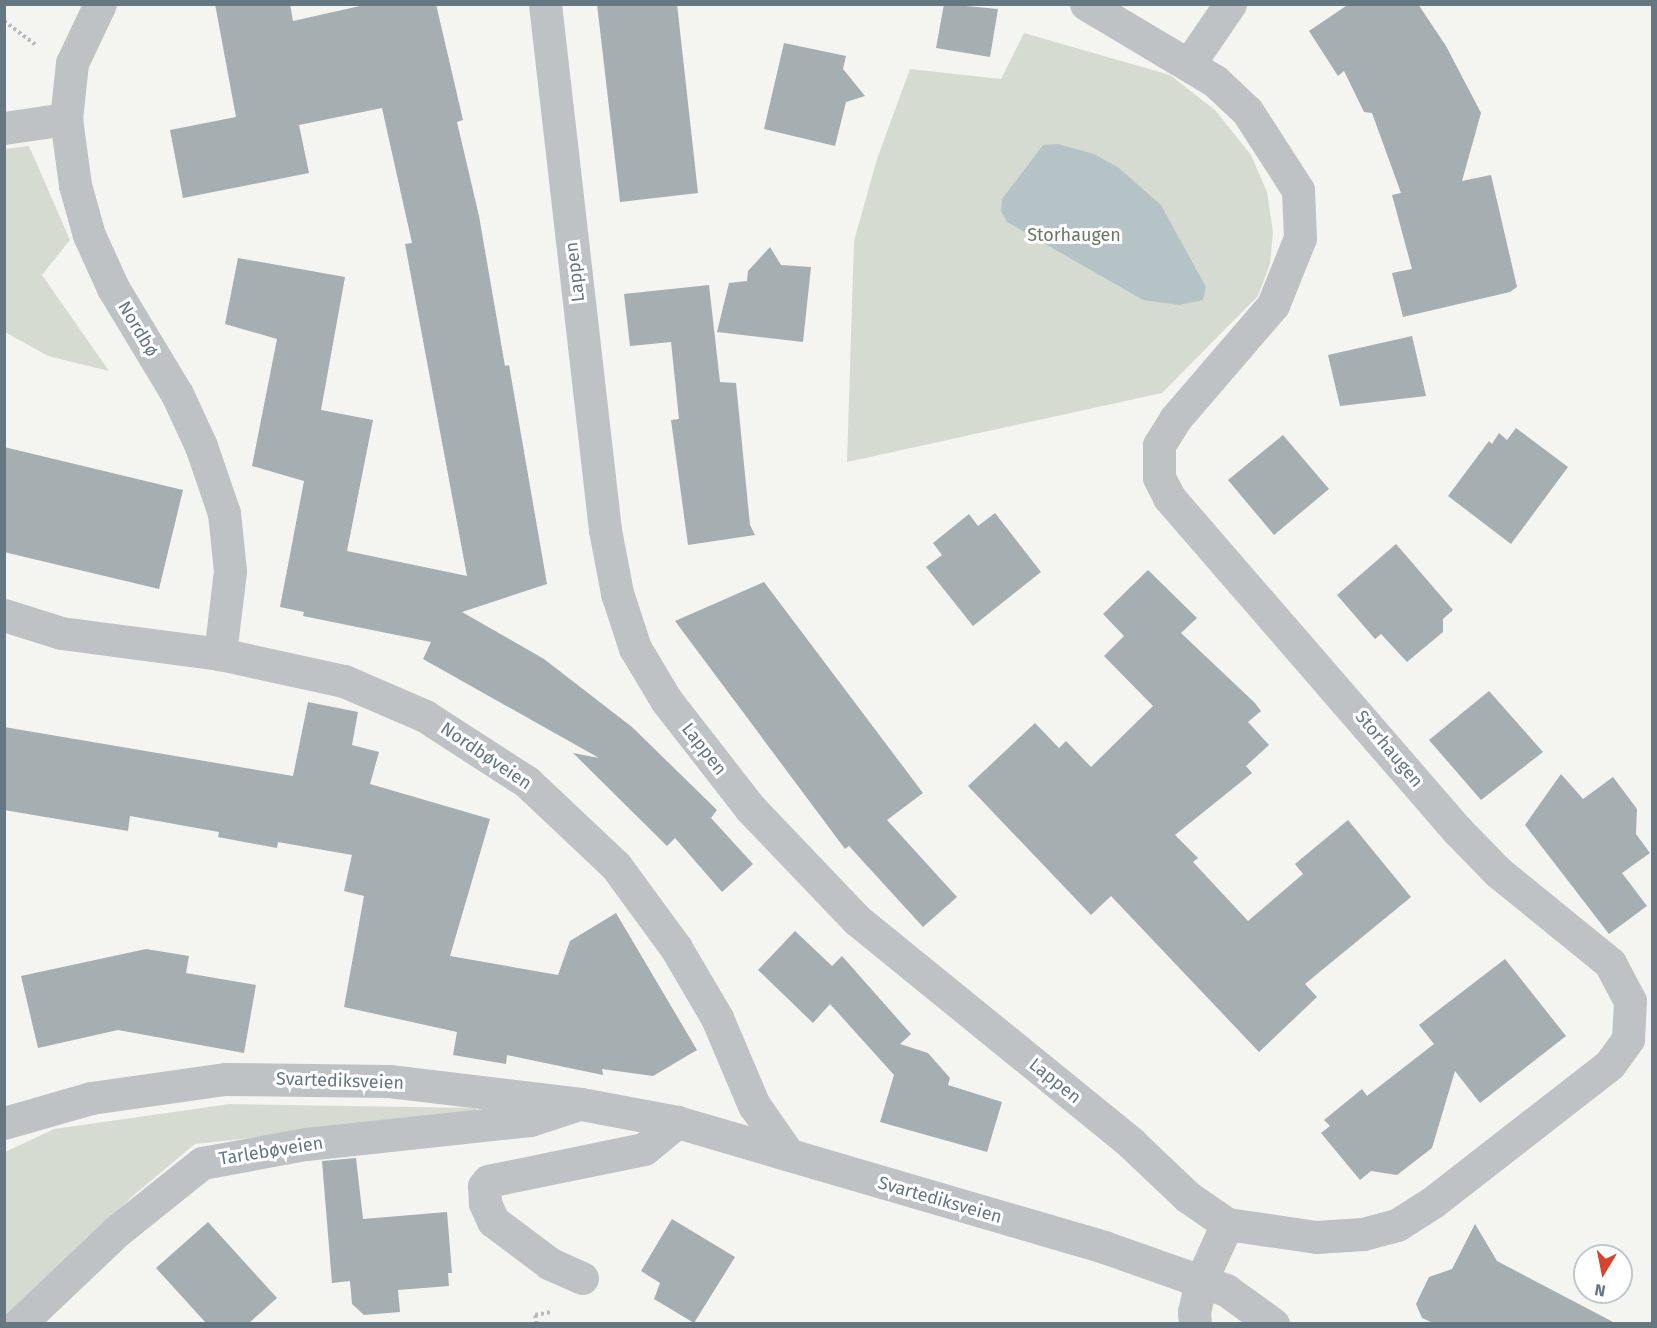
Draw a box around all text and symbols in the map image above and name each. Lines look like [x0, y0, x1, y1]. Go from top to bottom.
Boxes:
park label: Storhaugen [1027, 224, 1121, 246]
street label: Lappen [561, 241, 589, 303]
street label: Nordbø [113, 297, 163, 361]
street label: Storhaugen [1351, 706, 1427, 792]
street label: Nordbøveien [436, 718, 536, 794]
street label: Lappen [677, 719, 731, 779]
street label: Lappen [1025, 1054, 1085, 1108]
street label: Svartediksveien [276, 1068, 404, 1094]
street label: Tarlebøveien [217, 1132, 325, 1170]
street label: Svartediksveien [875, 1172, 1005, 1228]
north arrow [1573, 1244, 1633, 1304]
text: N [1593, 1280, 1607, 1301]

